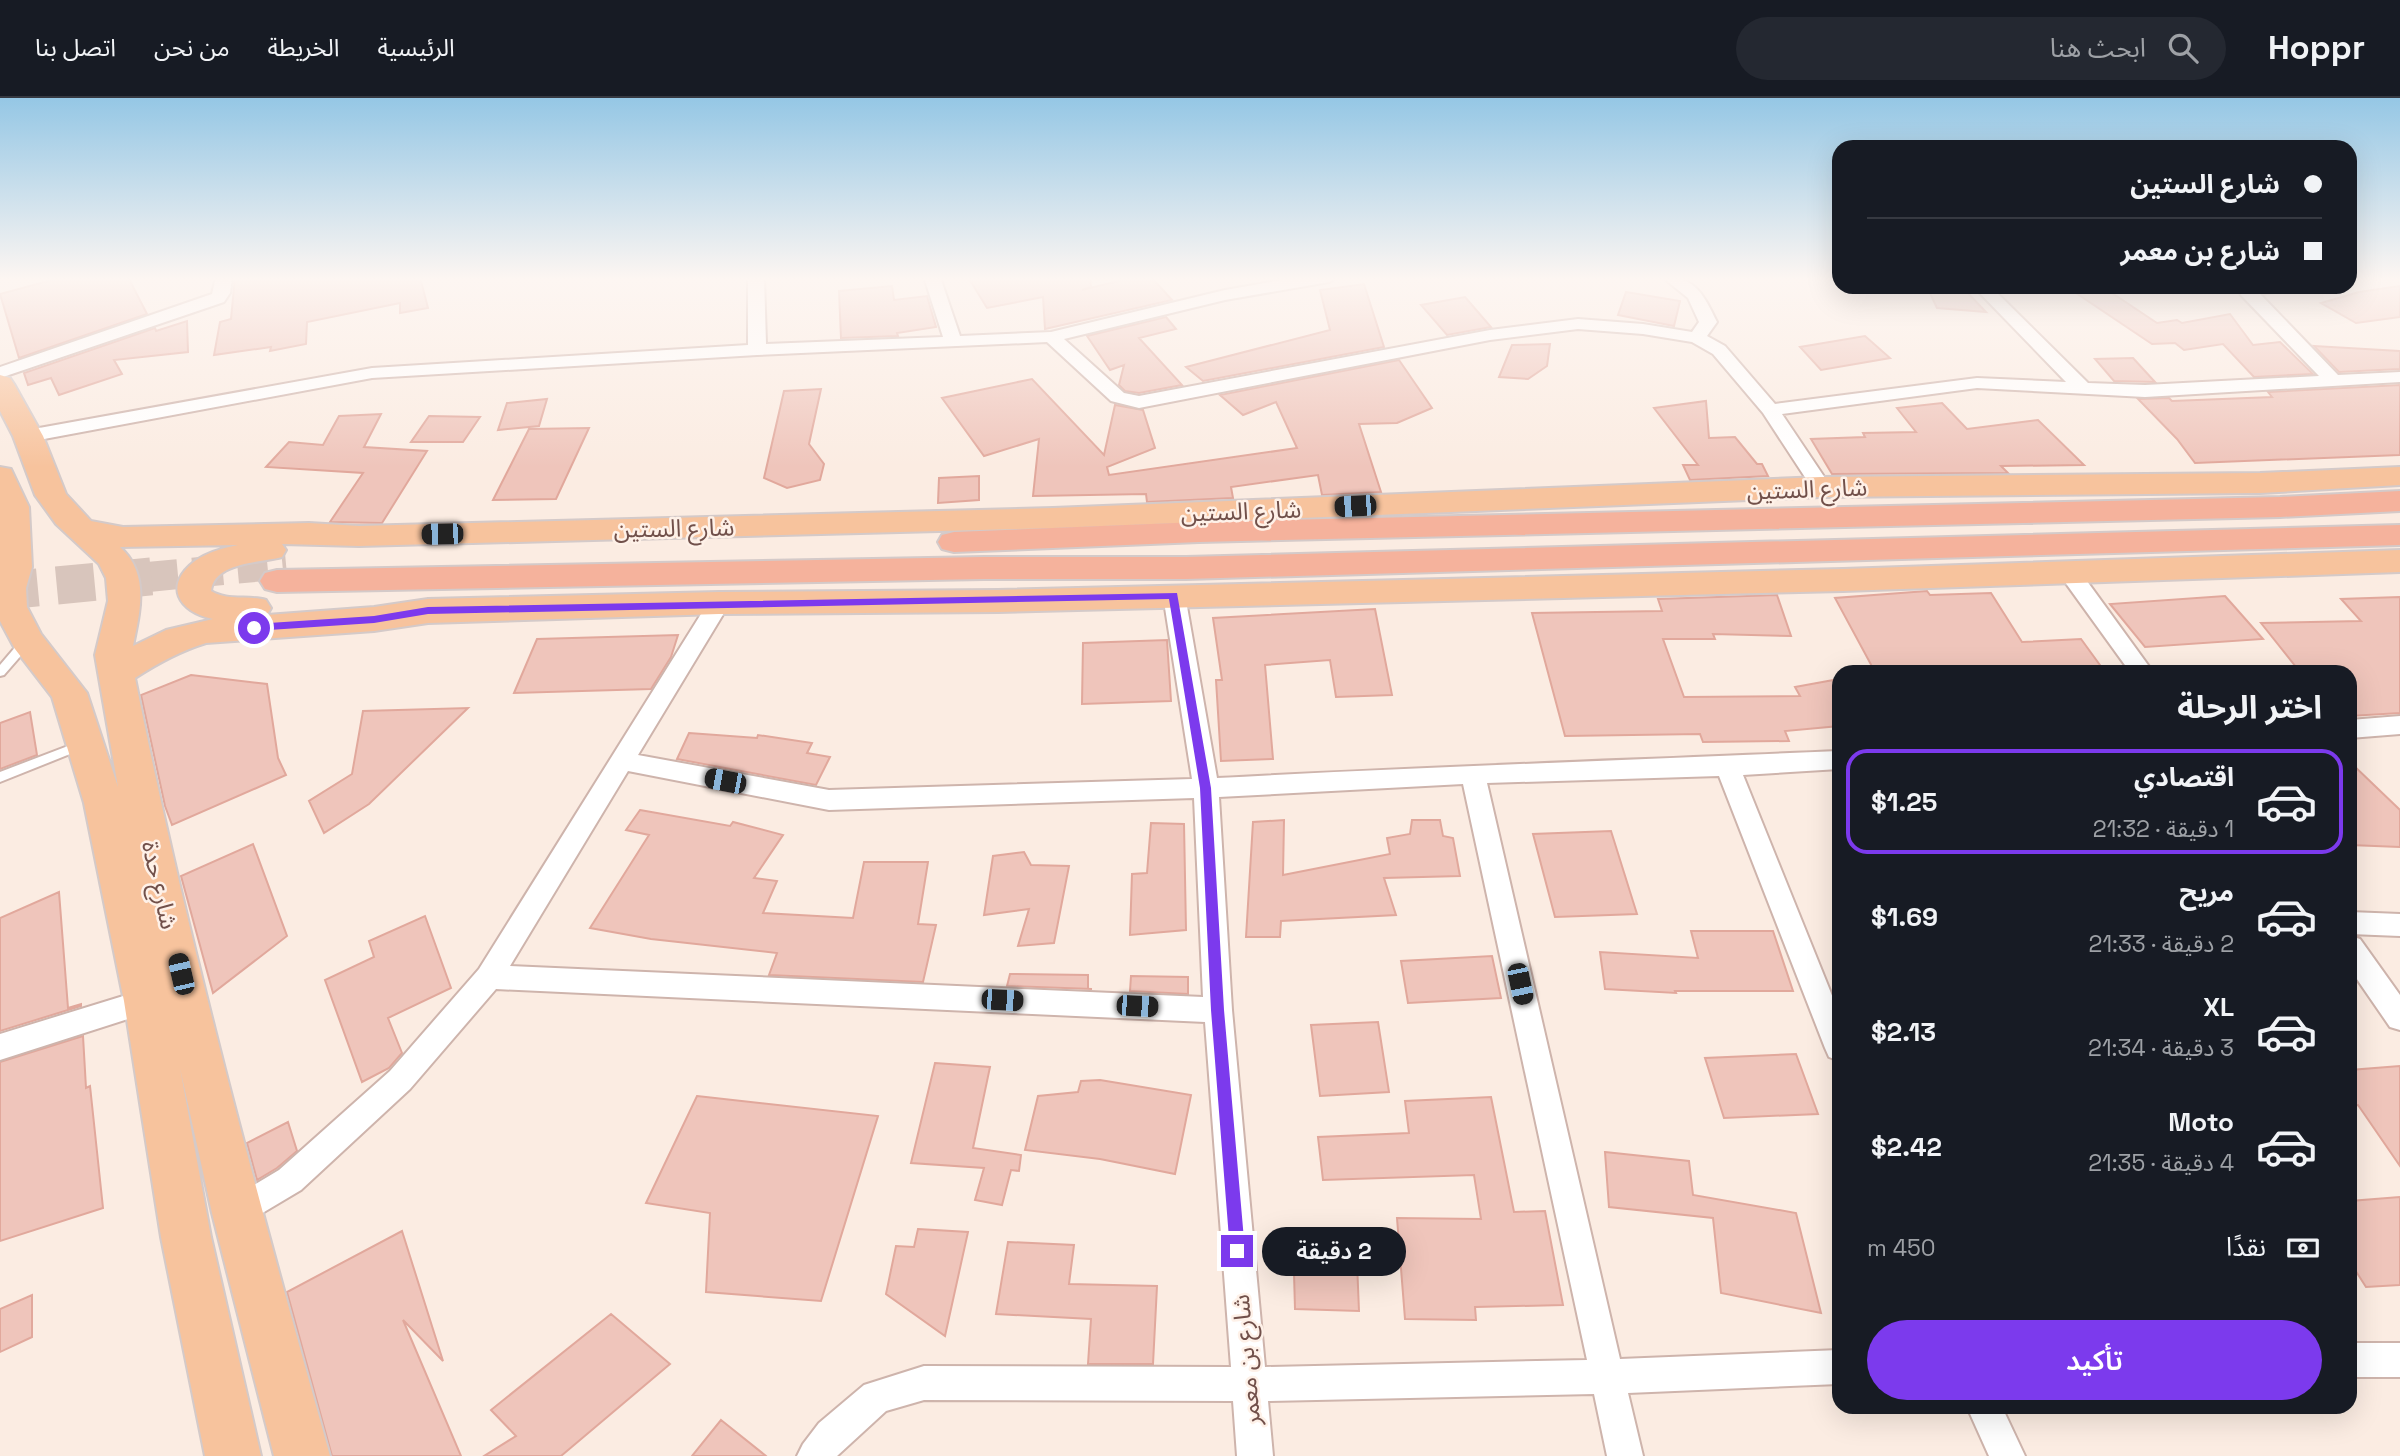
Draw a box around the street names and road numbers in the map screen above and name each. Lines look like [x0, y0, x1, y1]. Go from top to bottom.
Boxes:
street label: شارع الستين [1746, 471, 1868, 509]
street label: شارع الستين [1180, 493, 1302, 531]
street label: شارع الستين [613, 511, 735, 547]
street label: شارع حدة [133, 838, 185, 933]
street label: شارع بن معمر [1225, 1293, 1269, 1428]

